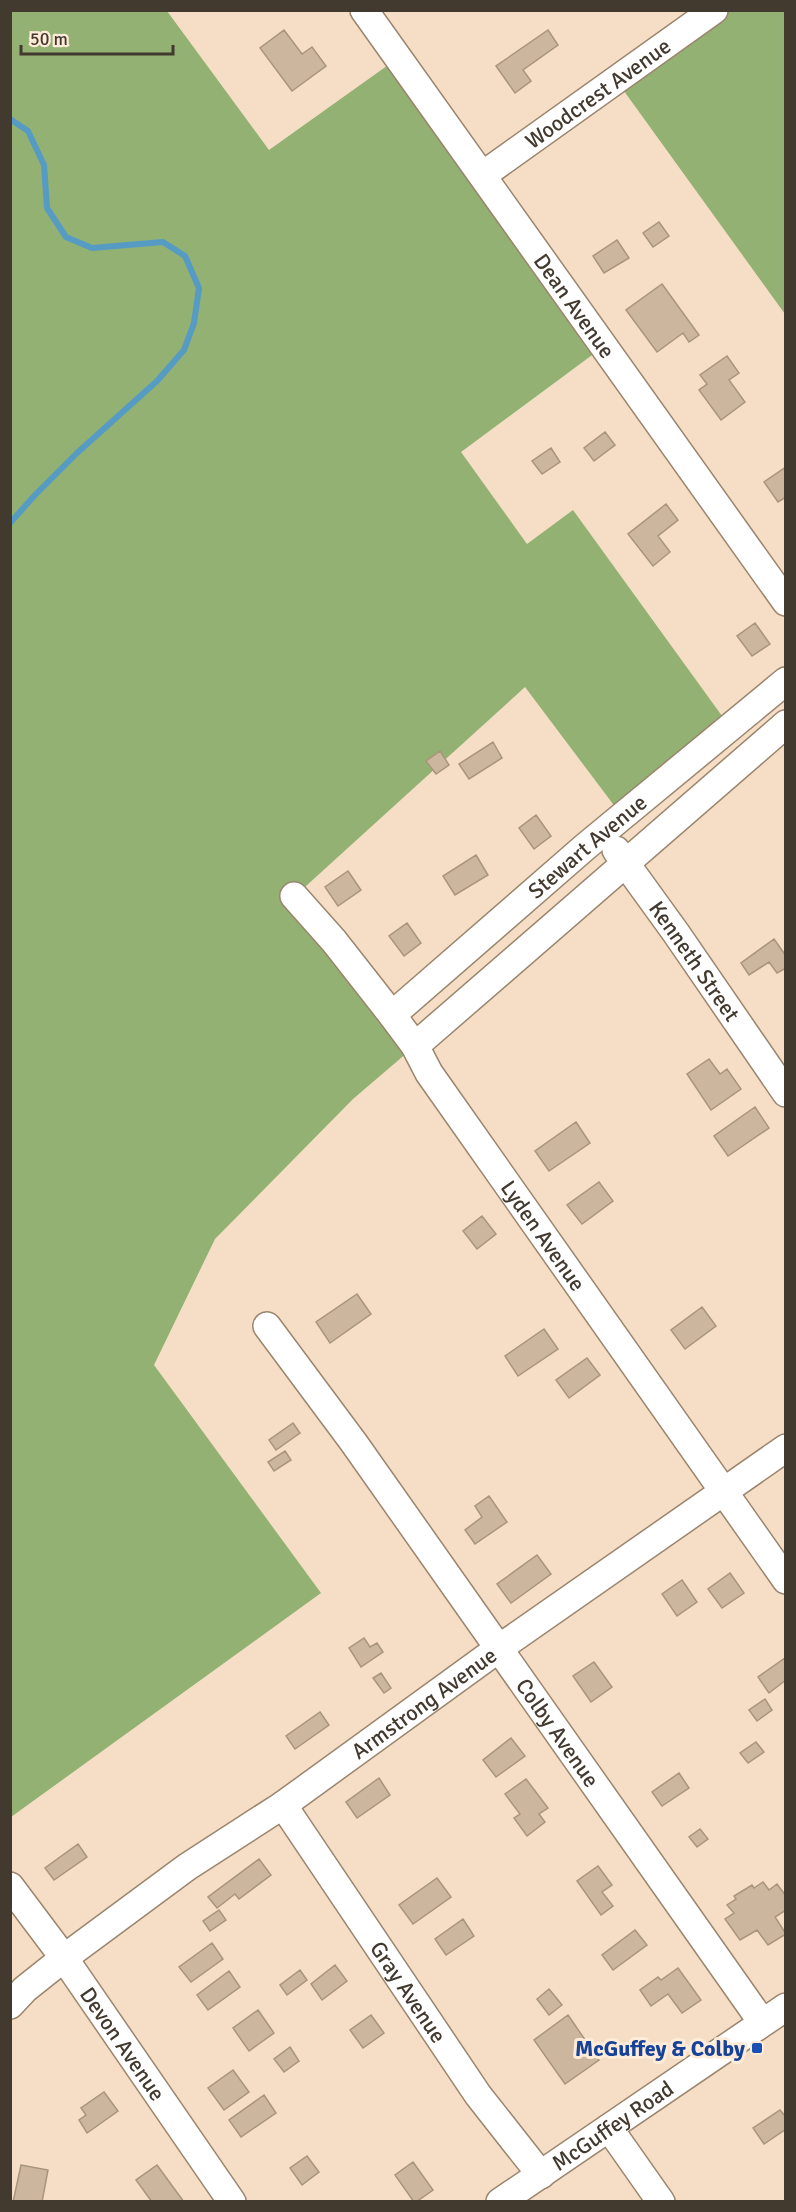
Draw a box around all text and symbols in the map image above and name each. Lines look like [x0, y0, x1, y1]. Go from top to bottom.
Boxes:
scale bar [21, 18, 172, 56]
text: 50 m [30, 28, 68, 50]
street label: Woodcrest Avenue [520, 32, 676, 155]
street label: Dean Avenue [528, 248, 621, 363]
street label: Stewart Avenue [523, 789, 652, 905]
street label: Kenneth Street [643, 896, 746, 1027]
street label: Lyden Avenue [495, 1175, 591, 1296]
street label: Armstrong Avenue [346, 1642, 502, 1765]
street label: Colby Avenue [510, 1673, 605, 1792]
street label: Gray Avenue [364, 1936, 452, 2048]
street label: Devon Avenue [74, 1982, 171, 2106]
place label: McGuffey & Colby [575, 2035, 745, 2062]
marker: McGuffey & Colby [750, 2041, 764, 2055]
street label: McGuffey Road [547, 2075, 679, 2177]

